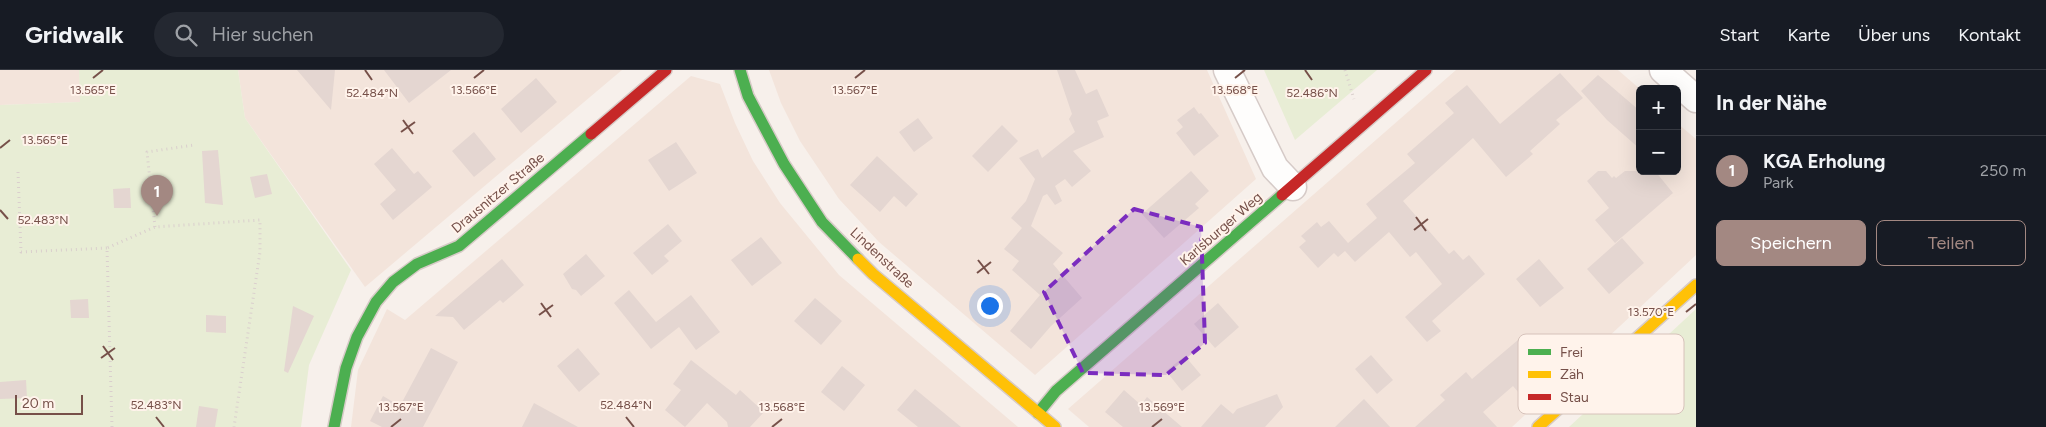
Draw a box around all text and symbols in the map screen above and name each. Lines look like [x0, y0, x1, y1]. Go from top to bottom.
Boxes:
search box [154, 12, 504, 57]
text: Gridwalk [25, 20, 124, 49]
icon: search [172, 21, 200, 49]
text: Hier suchen [212, 23, 313, 46]
text: Start [1720, 24, 1759, 46]
text: Karte [1787, 24, 1830, 46]
text: Über uns [1858, 24, 1930, 46]
text: Kontakt [1958, 24, 2021, 46]
text: 13.565°E [70, 83, 116, 97]
text: 13.566°E [451, 83, 497, 97]
text: 13.567°E [832, 83, 878, 97]
text: 13.568°E [1212, 83, 1258, 97]
map controls [1636, 85, 1681, 175]
button: + [1636, 85, 1681, 130]
text: 52.484°N [346, 86, 398, 100]
text: 52.486°N [1286, 86, 1338, 100]
text: In der Nähe [1716, 90, 1827, 115]
button: − [1636, 130, 1681, 175]
text: 13.565°E [22, 133, 68, 147]
street label: Drausnitzer Straße [448, 149, 548, 237]
text: KGA Erholung [1763, 150, 1885, 173]
text: 1 [1729, 161, 1735, 180]
text: 250 m [1980, 161, 2026, 180]
text: Park [1763, 173, 1793, 192]
pin: 1 [141, 175, 173, 216]
street label: Karlsburger Weg [1176, 189, 1266, 269]
text: 52.483°N [17, 213, 69, 227]
button: Speichern [1716, 220, 1866, 266]
button: Teilen [1876, 220, 2026, 266]
street label: Lindenstraße [846, 224, 918, 292]
your location [977, 293, 1003, 319]
text: 13.570°E [1628, 305, 1674, 319]
legend [1518, 334, 1684, 414]
text: Frei [1560, 344, 1583, 361]
text: Zäh [1560, 366, 1584, 383]
text: Stau [1560, 389, 1589, 406]
scale bar [15, 392, 82, 415]
text: 20 m [22, 395, 54, 412]
text: 52.483°N [130, 398, 182, 412]
text: 52.484°N [600, 398, 652, 412]
text: 13.567°E [378, 400, 424, 414]
text: 13.568°E [759, 400, 805, 414]
text: 13.569°E [1139, 400, 1185, 414]

